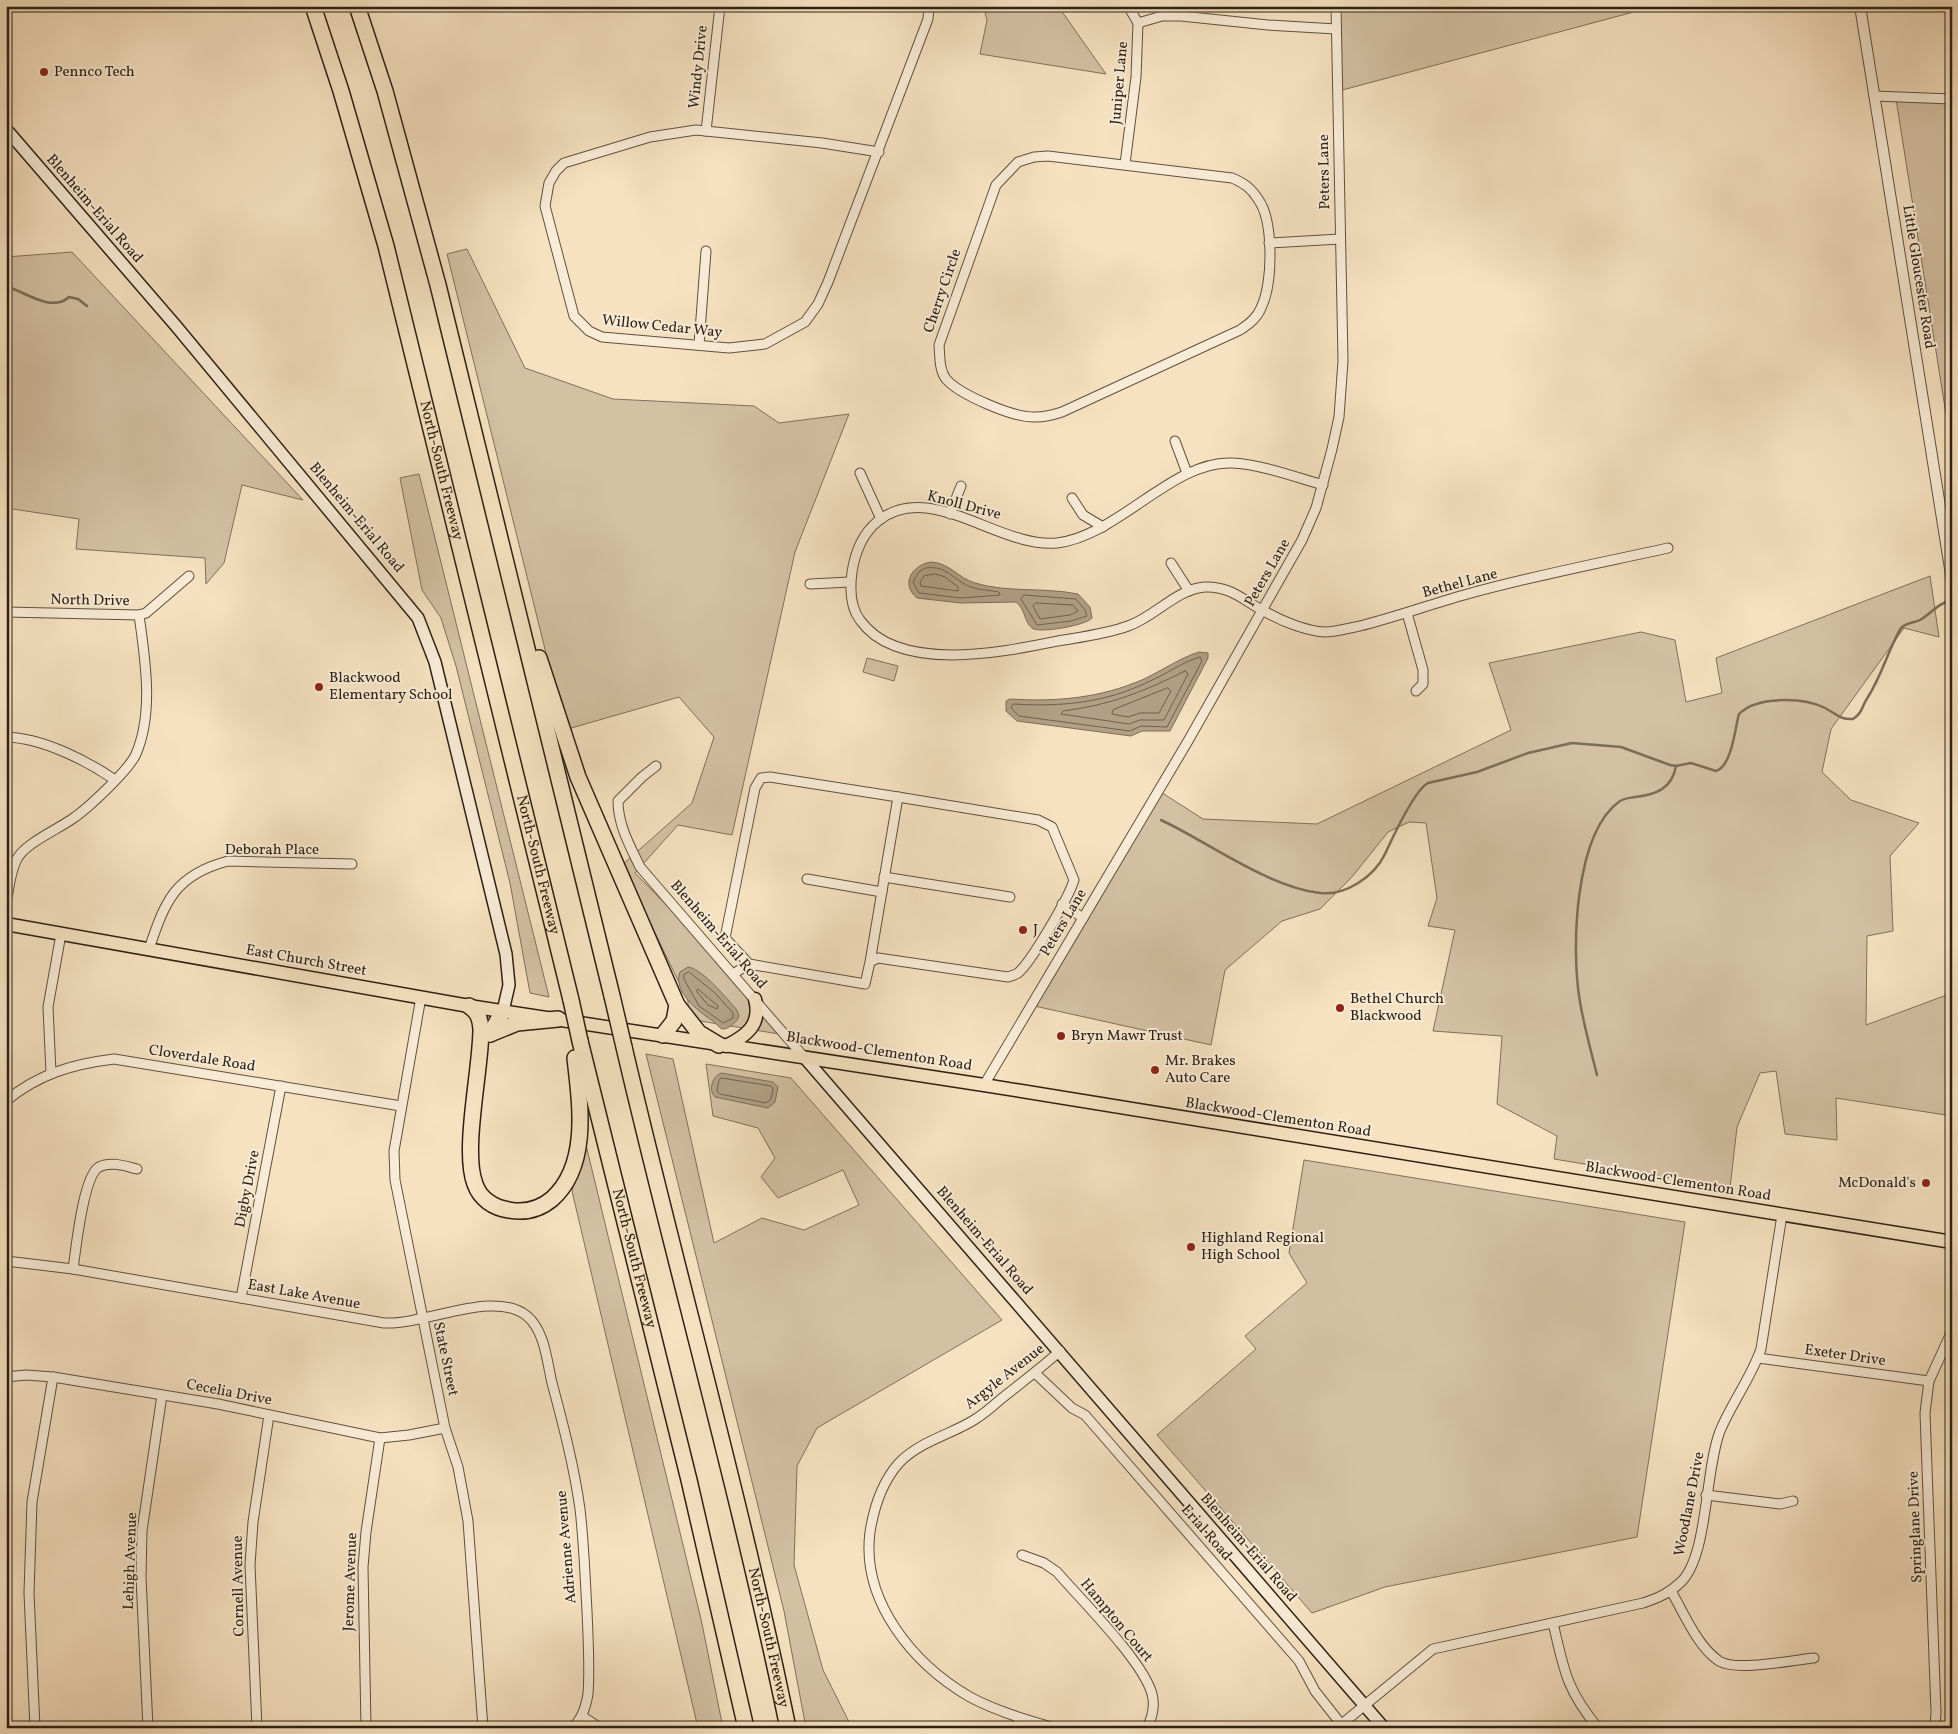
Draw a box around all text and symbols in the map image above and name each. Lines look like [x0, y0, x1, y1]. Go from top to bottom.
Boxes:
street label: Windy Drive [684, 24, 714, 110]
street label: Juniper Lane [1106, 40, 1134, 126]
place label: Pennco Tech [54, 62, 135, 83]
marker: Pennco Tech [38, 66, 50, 78]
street label: Peters Lane [1314, 134, 1336, 210]
street label: Blenheim-Erial Road [41, 150, 147, 268]
street label: Little Gloucester Road [1896, 204, 1940, 350]
street label: Cherry Circle [919, 246, 967, 336]
street label: Willow Cedar Way [601, 310, 723, 344]
street label: North-South Freeway [414, 398, 468, 542]
street label: Blenheim-Erial Road [304, 458, 408, 578]
street label: Knoll Drive [925, 486, 1003, 526]
street label: Peters Lane [1240, 535, 1296, 611]
street label: Bethel Lane [1420, 564, 1500, 604]
street label: North Drive [50, 590, 130, 612]
place label: Blackwood Elementary School [329, 668, 452, 706]
marker: Blackwood Elementary School [313, 681, 325, 693]
street label: North-South Freeway [511, 793, 565, 937]
street label: Deborah Place [225, 840, 319, 861]
street label: Blenheim-Erial Road [665, 876, 771, 994]
street label: Peters Lane [1036, 885, 1092, 961]
place label: J [1033, 920, 1038, 941]
marker: J [1017, 924, 1029, 936]
street label: East Church Street [244, 940, 368, 982]
place label: Bethel Church Blackwood [1350, 989, 1444, 1027]
marker: Bethel Church Blackwood [1334, 1002, 1346, 1014]
place label: Bryn Mawr Trust [1071, 1026, 1183, 1047]
street label: Blackwood-Clementon Road [785, 1027, 973, 1077]
marker: Bryn Mawr Trust [1055, 1030, 1067, 1042]
street label: Cloverdale Road [147, 1040, 257, 1078]
place label: Mr. Brakes Auto Care [1165, 1051, 1236, 1089]
marker: Mr. Brakes Auto Care [1149, 1064, 1161, 1076]
street label: Blackwood-Clementon Road [1184, 1093, 1372, 1143]
street label: Digby Drive [230, 1148, 266, 1230]
street label: Blackwood-Clementon Road [1584, 1157, 1772, 1207]
place label: McDonald's [1838, 1173, 1916, 1194]
marker: McDonald's [1920, 1177, 1932, 1189]
street label: Blenheim-Erial Road [931, 1182, 1037, 1300]
street label: North-South Freeway [607, 1186, 661, 1330]
place label: Highland Regional High School [1201, 1228, 1324, 1266]
marker: Highland Regional High School [1185, 1241, 1197, 1253]
street label: East Lake Avenue [246, 1275, 362, 1315]
street label: State Street [427, 1320, 463, 1398]
street label: Argyle Avenue [961, 1339, 1049, 1415]
street label: Exeter Drive [1803, 1340, 1887, 1372]
street label: Cecelia Drive [184, 1374, 274, 1412]
street label: Woodlane Drive [1670, 1450, 1710, 1558]
street label: Springlane Drive [1904, 1471, 1928, 1583]
street label: Adrienne Avenue [552, 1489, 582, 1605]
street label: Blenheim-Erial Road [1195, 1489, 1301, 1607]
street label: Erial Road [1176, 1500, 1236, 1566]
street label: Lehigh Avenue [119, 1512, 143, 1610]
street label: Jerome Avenue [339, 1532, 363, 1632]
street label: Cornell Avenue [228, 1535, 250, 1637]
street label: North-South Freeway [742, 1565, 794, 1710]
street label: Hampton Court [1075, 1575, 1157, 1667]

